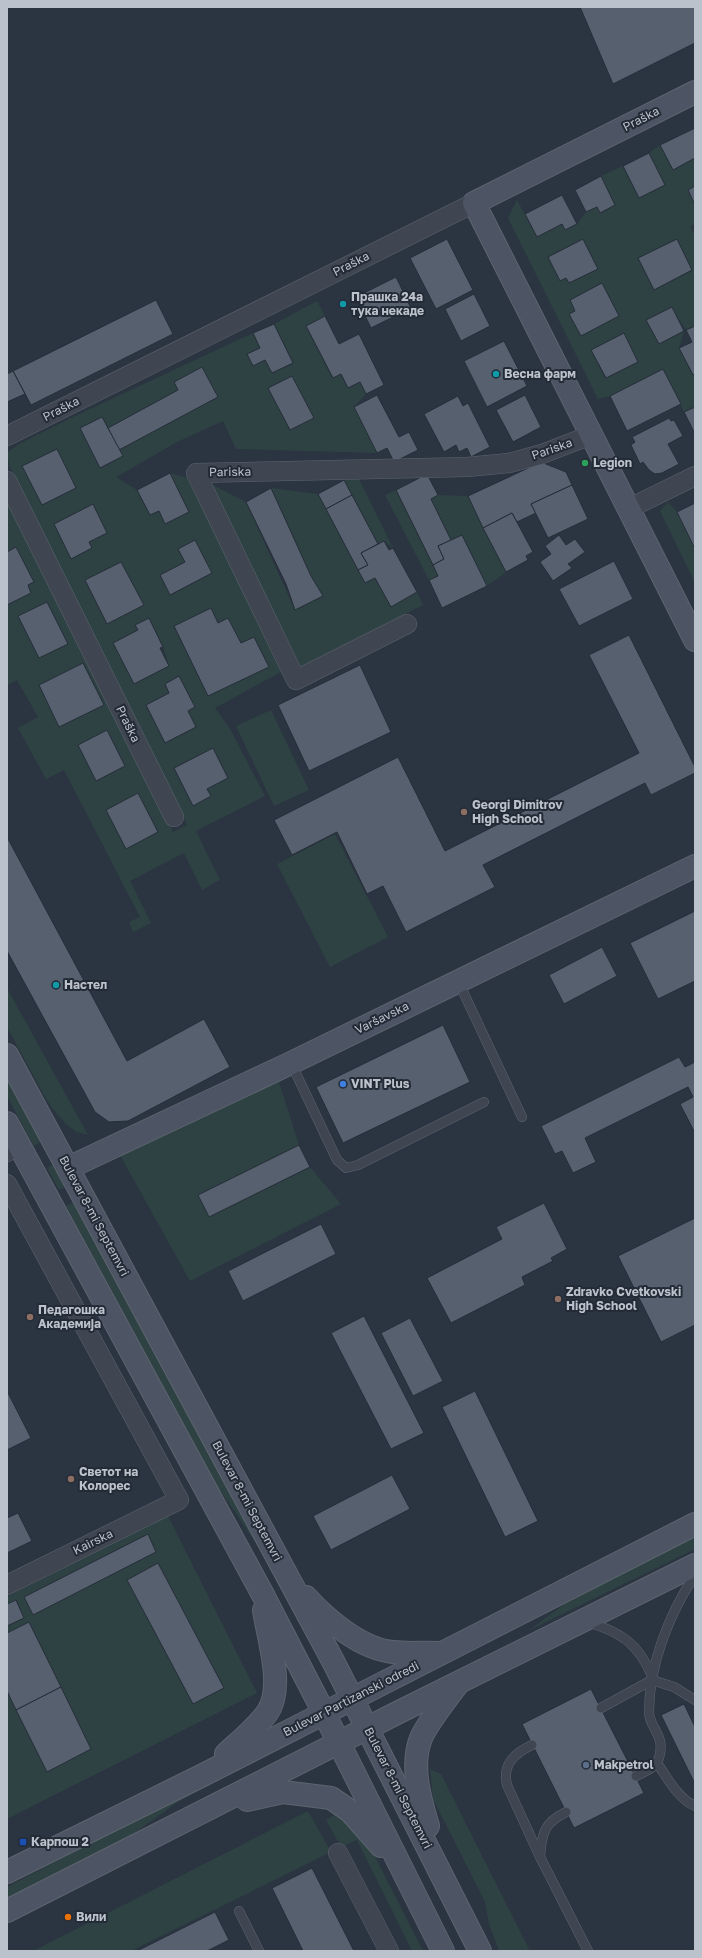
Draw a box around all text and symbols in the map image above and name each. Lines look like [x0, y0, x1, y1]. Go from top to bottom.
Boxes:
street label: Praška [620, 103, 662, 134]
street label: Praška [330, 248, 372, 279]
place label: Прашка 24а тука некаде [351, 289, 424, 318]
marker: Прашка 24а тука некаде [338, 299, 348, 309]
place label: Весна фарм [504, 366, 576, 381]
marker: Весна фарм [491, 369, 501, 379]
street label: Praška [40, 393, 82, 424]
street label: Pariska [529, 435, 574, 462]
place label: Legion [593, 455, 632, 470]
marker: Legion [580, 458, 590, 468]
street label: Pariska [209, 464, 251, 479]
street label: Praška [113, 703, 144, 745]
place label: Georgi Dimitrov High School [472, 797, 563, 826]
marker: Georgi Dimitrov High School [459, 807, 469, 817]
place label: Настел [64, 977, 107, 992]
marker: Настел [51, 980, 61, 990]
street label: Varšavska [352, 998, 411, 1037]
place label: VINT Plus [351, 1076, 410, 1091]
marker: VINT Plus [338, 1079, 348, 1089]
street label: Bulevar 8-mi Septemvri [56, 1153, 133, 1278]
place label: Zdravko Cvetkovski High School [566, 1284, 681, 1313]
marker: Zdravko Cvetkovski High School [553, 1294, 563, 1304]
place label: Педагошка Академија [38, 1302, 105, 1331]
marker: Педагошка Академија [25, 1312, 35, 1322]
street label: Bulevar 8-mi Septemvri [209, 1438, 286, 1563]
place label: Светот на Колорес [79, 1464, 138, 1493]
marker: Светот на Колорес [66, 1474, 76, 1484]
street label: Kairska [70, 1525, 115, 1558]
street label: Bulevar Partizanski odredi [280, 1658, 421, 1739]
street label: Bulevar 8-mi Septemvri [361, 1725, 436, 1851]
place label: Makpetrol [594, 1757, 654, 1772]
marker: Makpetrol [581, 1760, 591, 1770]
place label: Карпош 2 [31, 1834, 89, 1849]
marker: Карпош 2 [18, 1837, 28, 1847]
place label: Вили [76, 1909, 106, 1924]
marker: Вили [63, 1912, 73, 1922]

